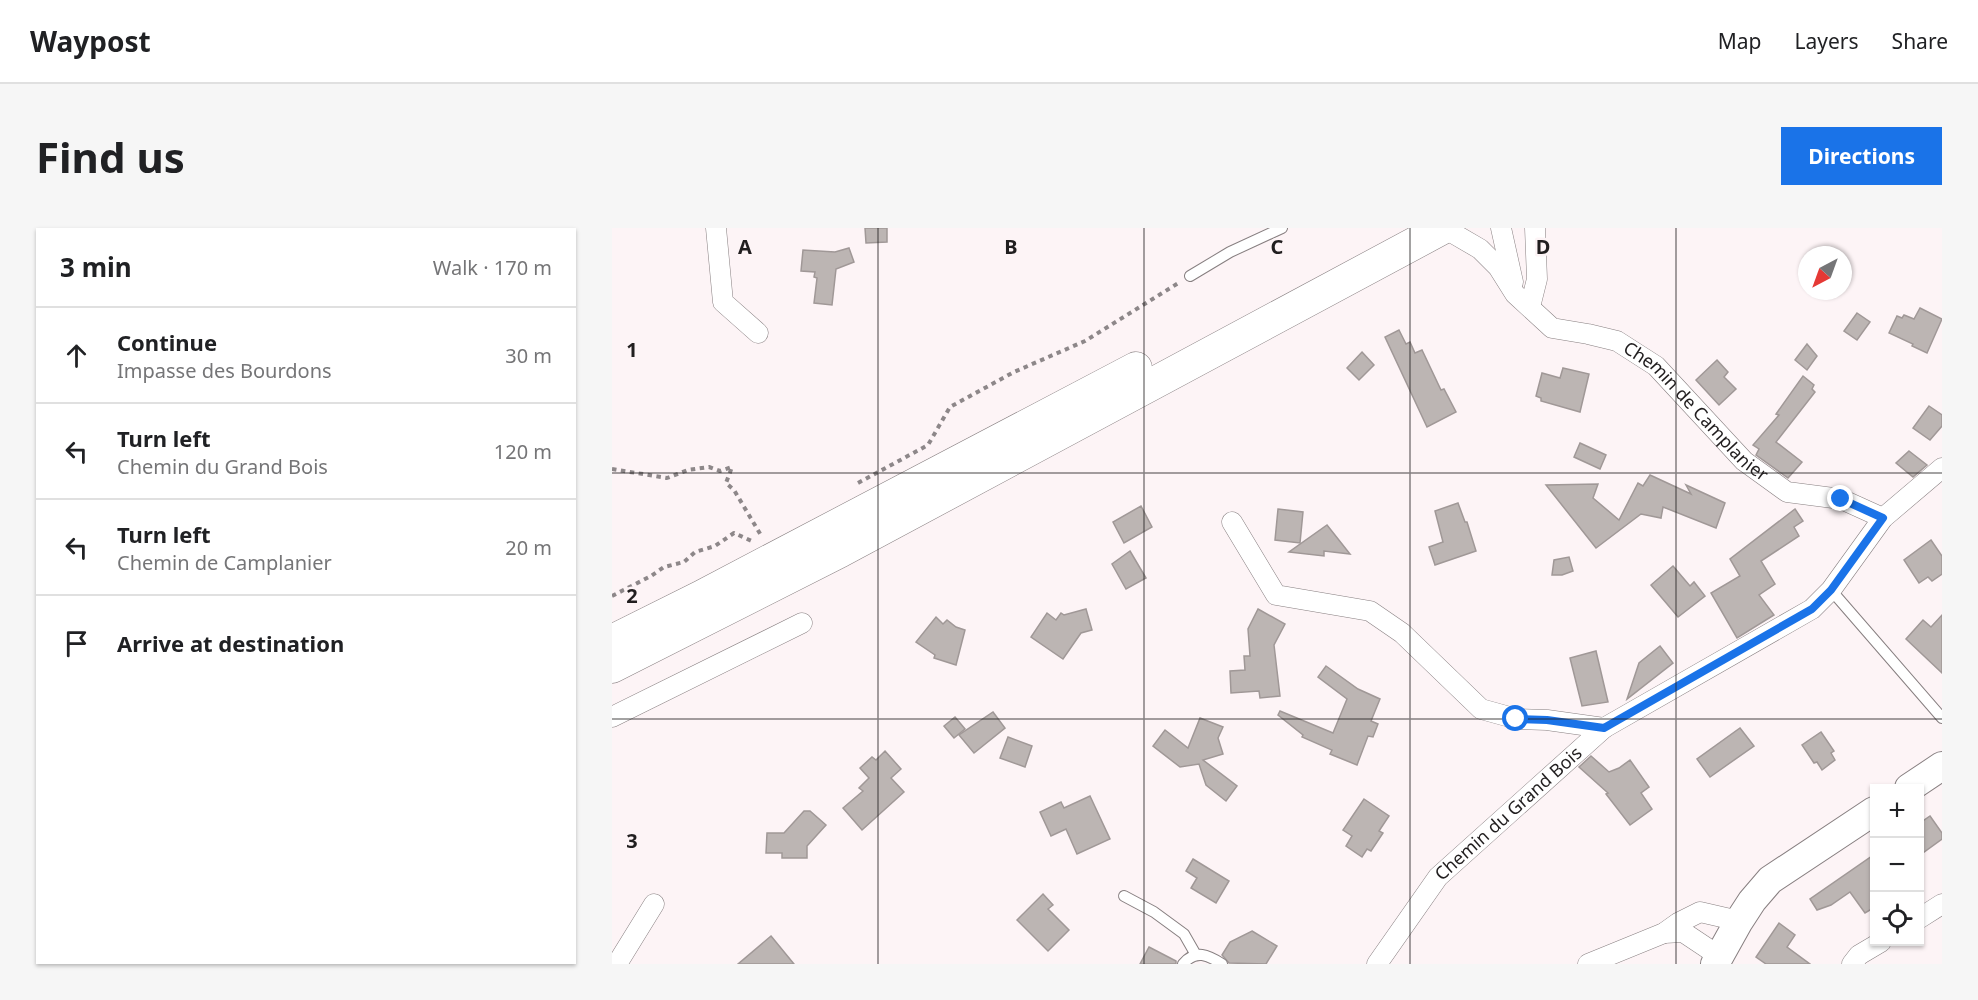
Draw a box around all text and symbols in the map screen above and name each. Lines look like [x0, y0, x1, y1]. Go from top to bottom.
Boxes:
text: Waypost [30, 22, 151, 60]
text: Map [1718, 27, 1762, 55]
text: Layers [1795, 27, 1859, 55]
text: Share [1892, 27, 1948, 55]
button: Directions [1781, 127, 1942, 185]
text: Find us [36, 128, 185, 185]
text: A [738, 233, 752, 260]
text: B [1004, 233, 1018, 260]
text: C [1271, 233, 1284, 260]
text: D [1536, 233, 1550, 260]
north arrow [1798, 246, 1852, 300]
text: 3 min [60, 249, 132, 285]
text: Walk · 170 m [433, 254, 552, 281]
text: Continue [117, 327, 217, 357]
street label: Chemin de Camplanier [1619, 335, 1774, 486]
text: 1 [626, 336, 638, 363]
icon: ahead [60, 339, 93, 372]
text: 30 m [505, 342, 552, 369]
text: Impasse des Bourdons [117, 357, 332, 384]
text: Turn left [117, 423, 211, 453]
icon: left [60, 435, 93, 468]
text: 120 m [494, 438, 552, 465]
text: Chemin du Grand Bois [117, 453, 328, 480]
route end [1827, 485, 1853, 511]
text: Turn left [117, 519, 211, 549]
icon: left [60, 531, 93, 564]
text: 20 m [505, 534, 552, 561]
text: Chemin de Camplanier [117, 549, 332, 576]
text: 2 [626, 582, 638, 609]
icon: arrive [60, 627, 93, 660]
text: Arrive at destination [117, 628, 344, 658]
route start [1502, 705, 1528, 731]
street label: Chemin du Grand Bois [1429, 741, 1587, 885]
map controls [1870, 784, 1924, 946]
button: + [1870, 784, 1924, 838]
text: 3 [626, 827, 638, 854]
button: − [1870, 838, 1924, 892]
button: locate [1870, 892, 1924, 946]

